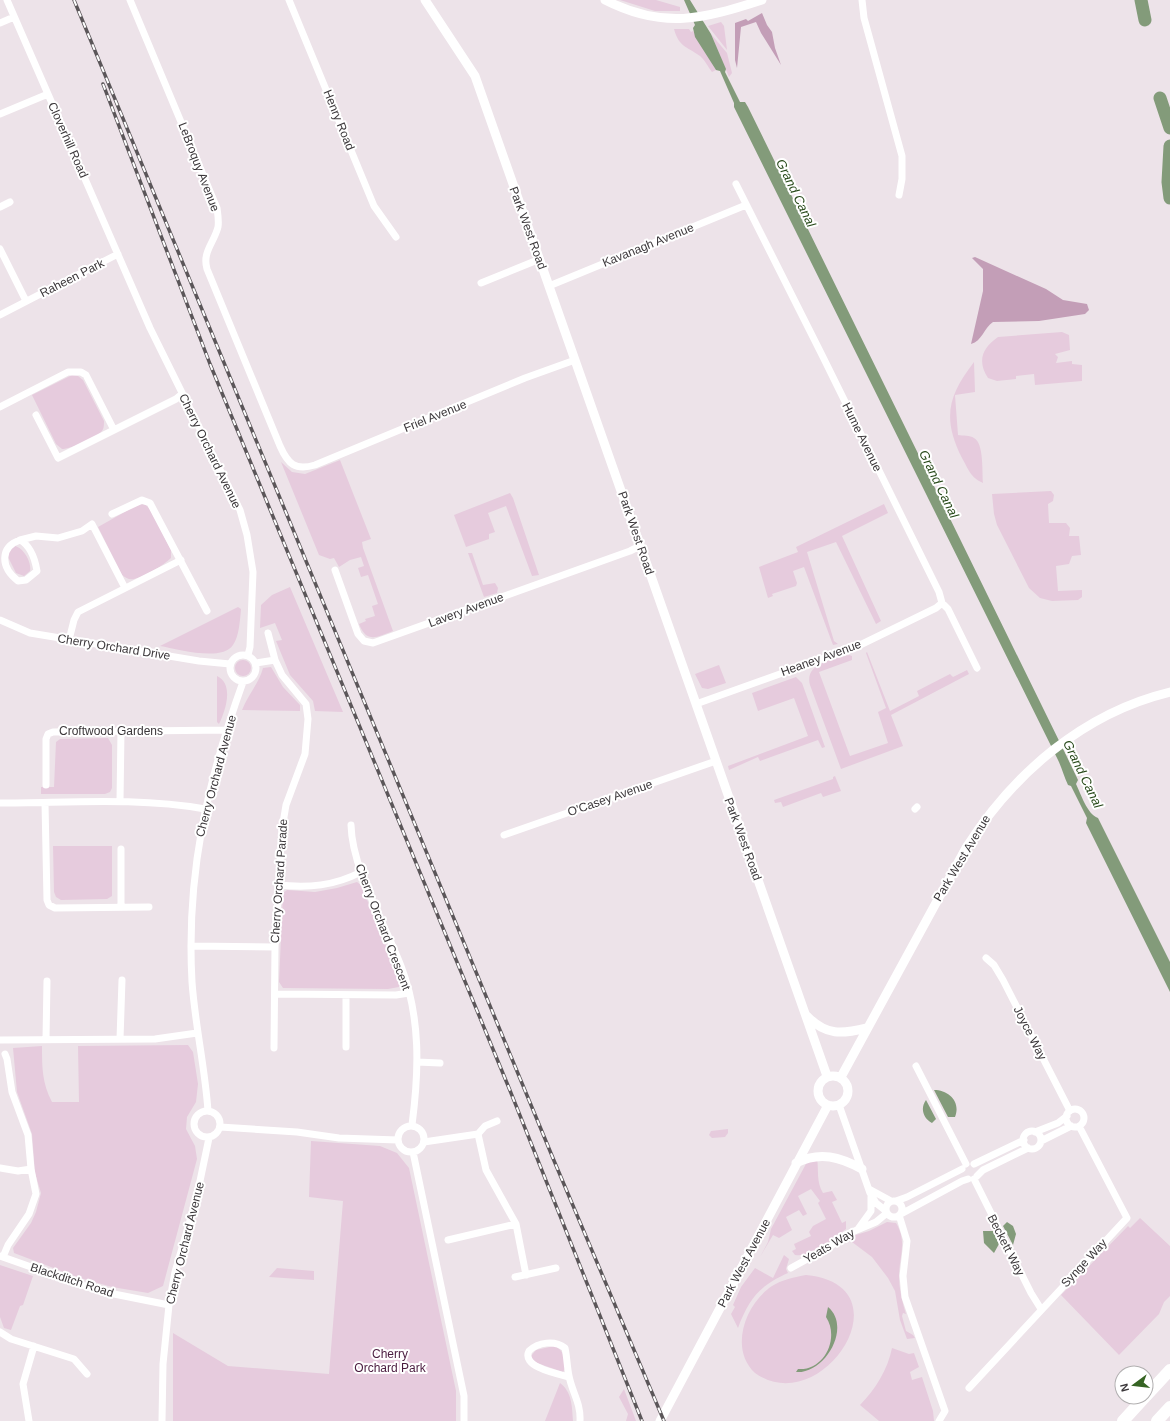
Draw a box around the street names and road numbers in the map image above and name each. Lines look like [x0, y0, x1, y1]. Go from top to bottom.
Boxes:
street label: Henry Road [321, 88, 357, 152]
street label: Cloverhill Road [45, 100, 91, 180]
street label: LeBroquy Avenue [176, 120, 223, 214]
street label: Park West Road [507, 185, 549, 271]
street label: Kavanagh Avenue [600, 220, 696, 270]
street label: Raheen Park [38, 255, 107, 300]
street label: Cherry Orchard Avenue [176, 391, 244, 511]
street label: Friel Avenue [402, 397, 469, 435]
street label: Hume Avenue [839, 400, 885, 474]
street label: Park West Road [615, 490, 657, 576]
street label: Lavery Avenue [426, 590, 506, 630]
street label: Cherry Orchard Drive [57, 631, 172, 663]
street label: Heaney Avenue [779, 637, 863, 679]
street label: Cherry Orchard Avenue [193, 713, 239, 839]
street label: Croftwood Gardens [59, 724, 163, 738]
street label: O'Casey Avenue [566, 777, 655, 819]
street label: Park West Road [722, 796, 764, 882]
street label: Park West Avenue [931, 812, 993, 904]
street label: Cherry Orchard Parade [268, 818, 290, 944]
street label: Cherry Orchard Crescent [352, 862, 414, 993]
street label: Joyce Way [1011, 1004, 1049, 1062]
street label: Cherry Orchard Avenue [163, 1180, 207, 1306]
street label: Beckett Way [985, 1212, 1027, 1278]
street label: Park West Avenue [715, 1216, 773, 1310]
street label: Yeats Way [801, 1226, 857, 1266]
street label: Synge Way [1058, 1236, 1110, 1290]
street label: Blackditch Road [29, 1260, 115, 1300]

